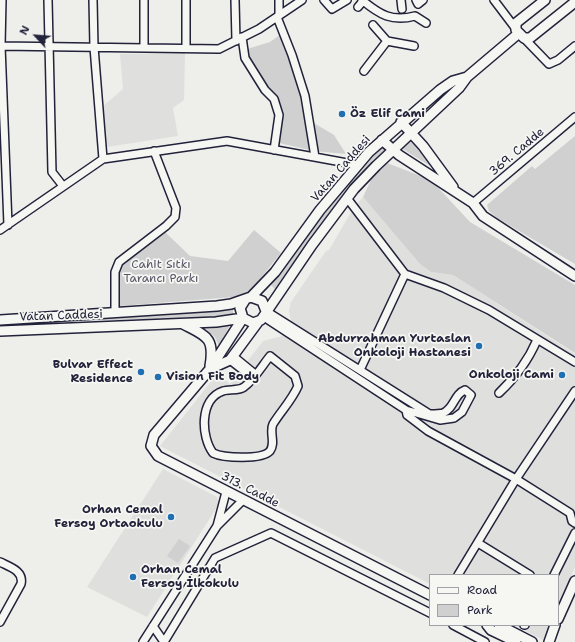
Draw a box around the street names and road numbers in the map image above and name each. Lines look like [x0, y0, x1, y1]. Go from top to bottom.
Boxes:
street label: 369. Cadde [487, 125, 547, 179]
street label: Vatan Caddesi [308, 133, 374, 205]
street label: Vatan Caddesi [19, 307, 103, 325]
street label: 313. Cadde [218, 469, 282, 511]

